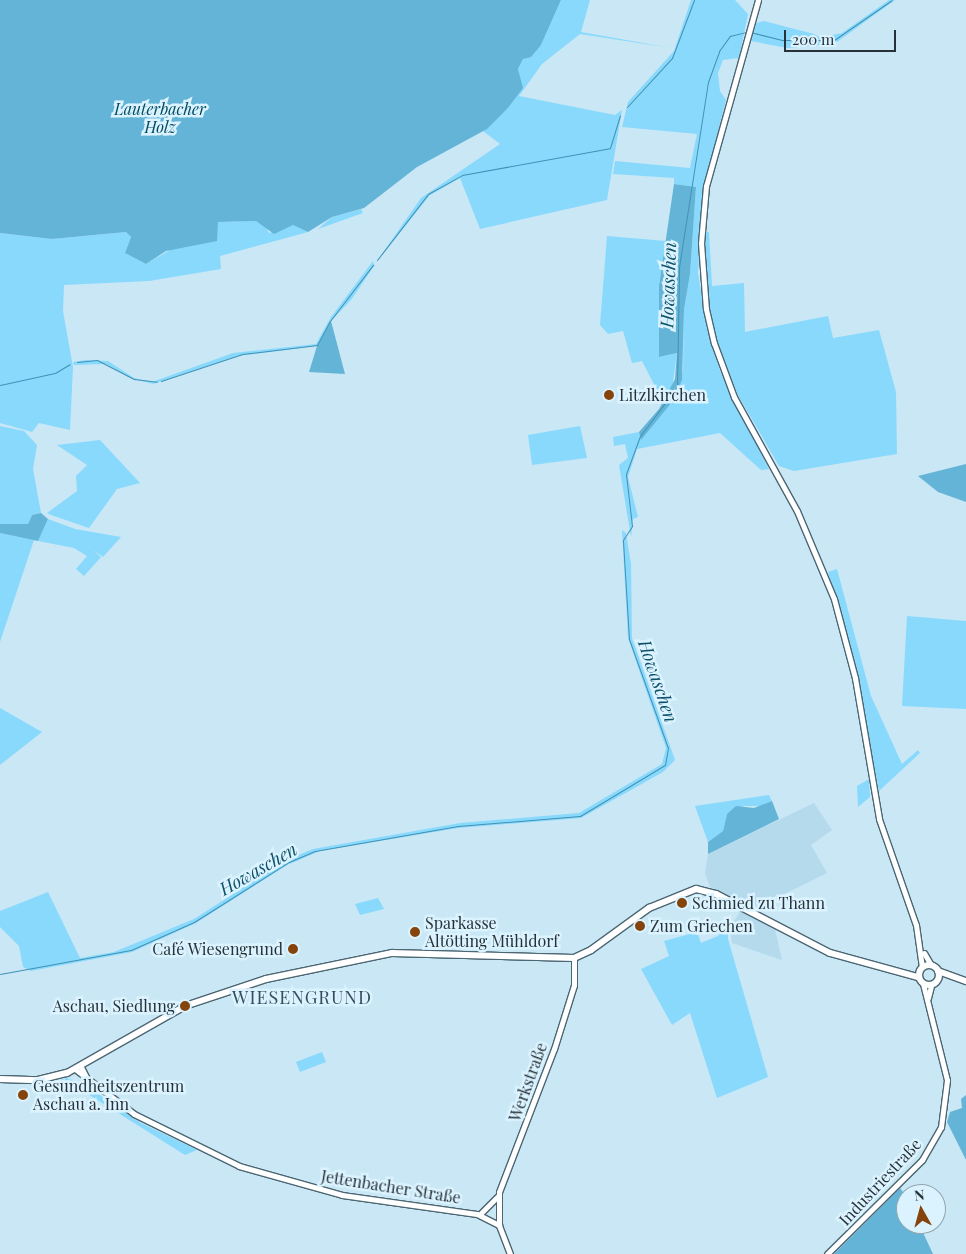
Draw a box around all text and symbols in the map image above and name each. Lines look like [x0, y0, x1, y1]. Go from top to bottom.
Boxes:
scale bar [786, 20, 898, 52]
text: 200 m [792, 29, 834, 49]
park label: Lauterbacher Holz [114, 99, 206, 137]
water label: Howaschen [656, 242, 680, 328]
place label: Litzlkirchen [619, 385, 706, 405]
marker: Litzlkirchen [603, 389, 615, 401]
water label: Howaschen [634, 637, 682, 725]
water label: Howaschen [215, 838, 301, 900]
place label: Schmied zu Thann [692, 893, 825, 913]
marker: Schmied zu Thann [676, 897, 688, 909]
place label: Sparkasse Altötting Mühldorf [425, 913, 559, 951]
place label: Zum Griechen [650, 916, 753, 936]
marker: Zum Griechen [634, 920, 646, 932]
marker: Sparkasse Altötting Mühldorf [409, 926, 421, 938]
place label: Café Wiesengrund [152, 939, 283, 959]
marker: Café Wiesengrund [287, 943, 299, 955]
district label: WIESENGRUND [231, 986, 373, 1008]
place label: Aschau, Siedlung [53, 996, 175, 1016]
marker: Aschau, Siedlung [179, 1000, 191, 1012]
street label: Werkstraße [505, 1040, 551, 1124]
place label: Gesundheitszentrum Aschau a. Inn [33, 1076, 184, 1114]
marker: Gesundheitszentrum Aschau a. Inn [17, 1089, 29, 1101]
street label: Industriestraße [835, 1135, 925, 1229]
street label: Jettenbacher Straße [320, 1166, 462, 1208]
north arrow [896, 1184, 946, 1234]
text: N [913, 1185, 925, 1205]

